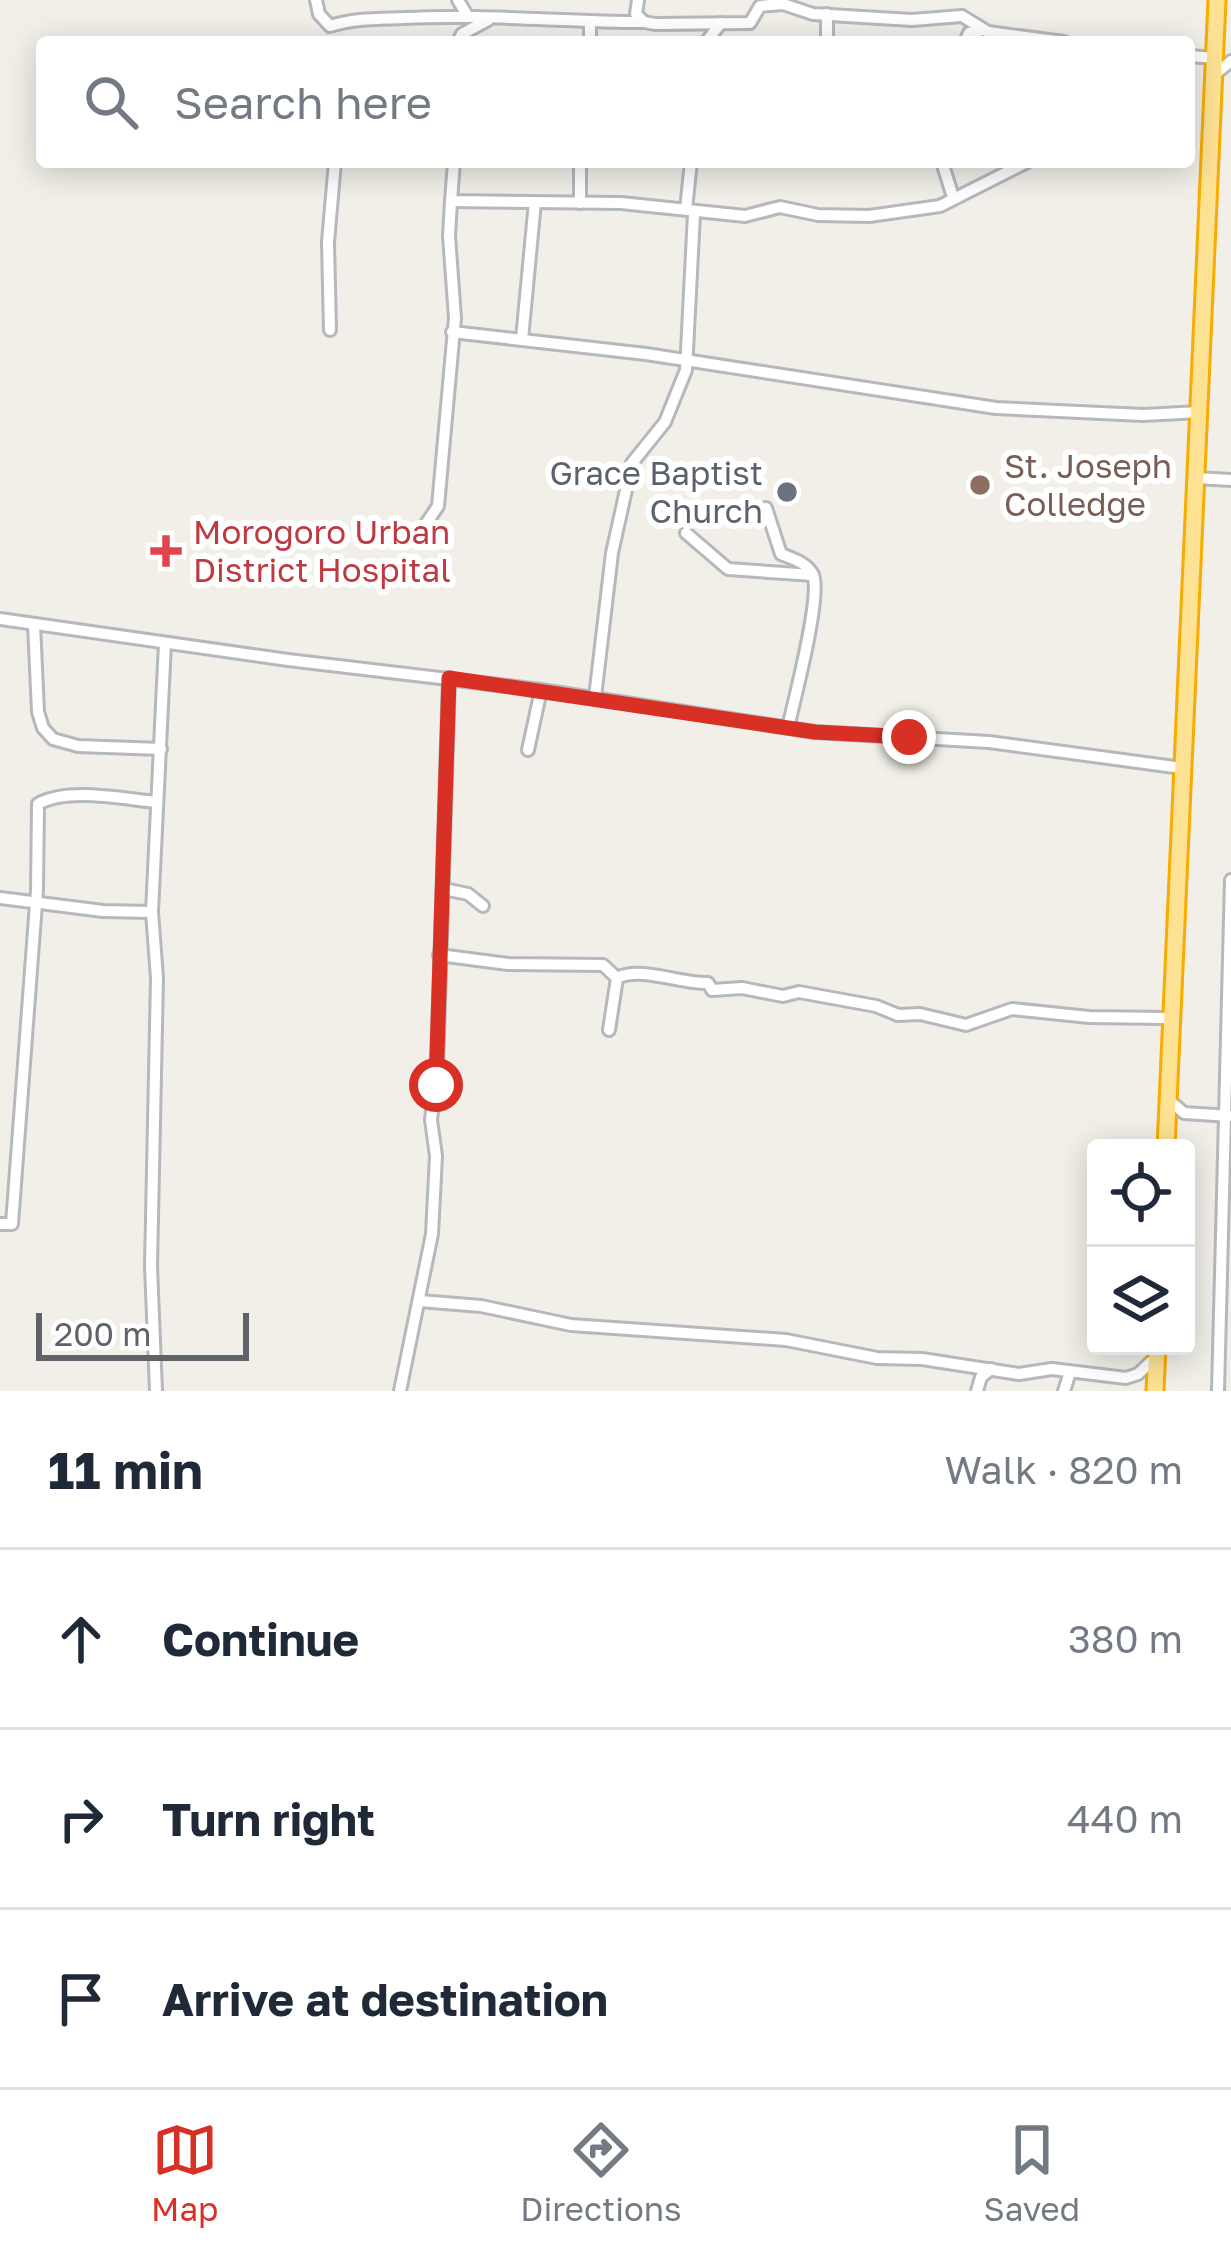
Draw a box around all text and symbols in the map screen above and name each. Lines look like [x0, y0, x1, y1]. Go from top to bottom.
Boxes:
search box [36, 36, 1195, 168]
icon: search [78, 69, 144, 135]
text: Search here [174, 75, 432, 129]
place label: St. Joseph Colledge [1004, 446, 1172, 523]
place label: Grace Baptist Church [549, 453, 763, 530]
marker: St. Joseph Colledge [967, 472, 993, 498]
marker: Grace Baptist Church [774, 479, 800, 505]
place label: Morogoro Urban District Hospital [193, 512, 451, 589]
marker: Morogoro Urban District Hospital [150, 535, 182, 567]
route end [882, 710, 936, 764]
route start [409, 1058, 463, 1112]
map controls [1087, 1139, 1195, 1355]
button: locate [1087, 1139, 1195, 1247]
button: layers [1087, 1247, 1195, 1355]
scale bar [36, 1307, 249, 1360]
text: 200 m [54, 1314, 152, 1353]
text: 11 min [48, 1439, 203, 1500]
text: Walk · 820 m [945, 1446, 1183, 1493]
icon: ahead [48, 1606, 114, 1672]
text: Continue [162, 1612, 359, 1666]
text: 380 m [1068, 1615, 1183, 1662]
icon: right [48, 1786, 114, 1852]
text: Turn right [162, 1792, 375, 1846]
text: 440 m [1067, 1795, 1183, 1842]
icon: arrive [48, 1966, 114, 2032]
text: Arrive at destination [162, 1972, 608, 2026]
tab: Map [151, 2117, 218, 2228]
tab: Directions [520, 2117, 682, 2228]
tab: Saved [984, 2117, 1080, 2228]

